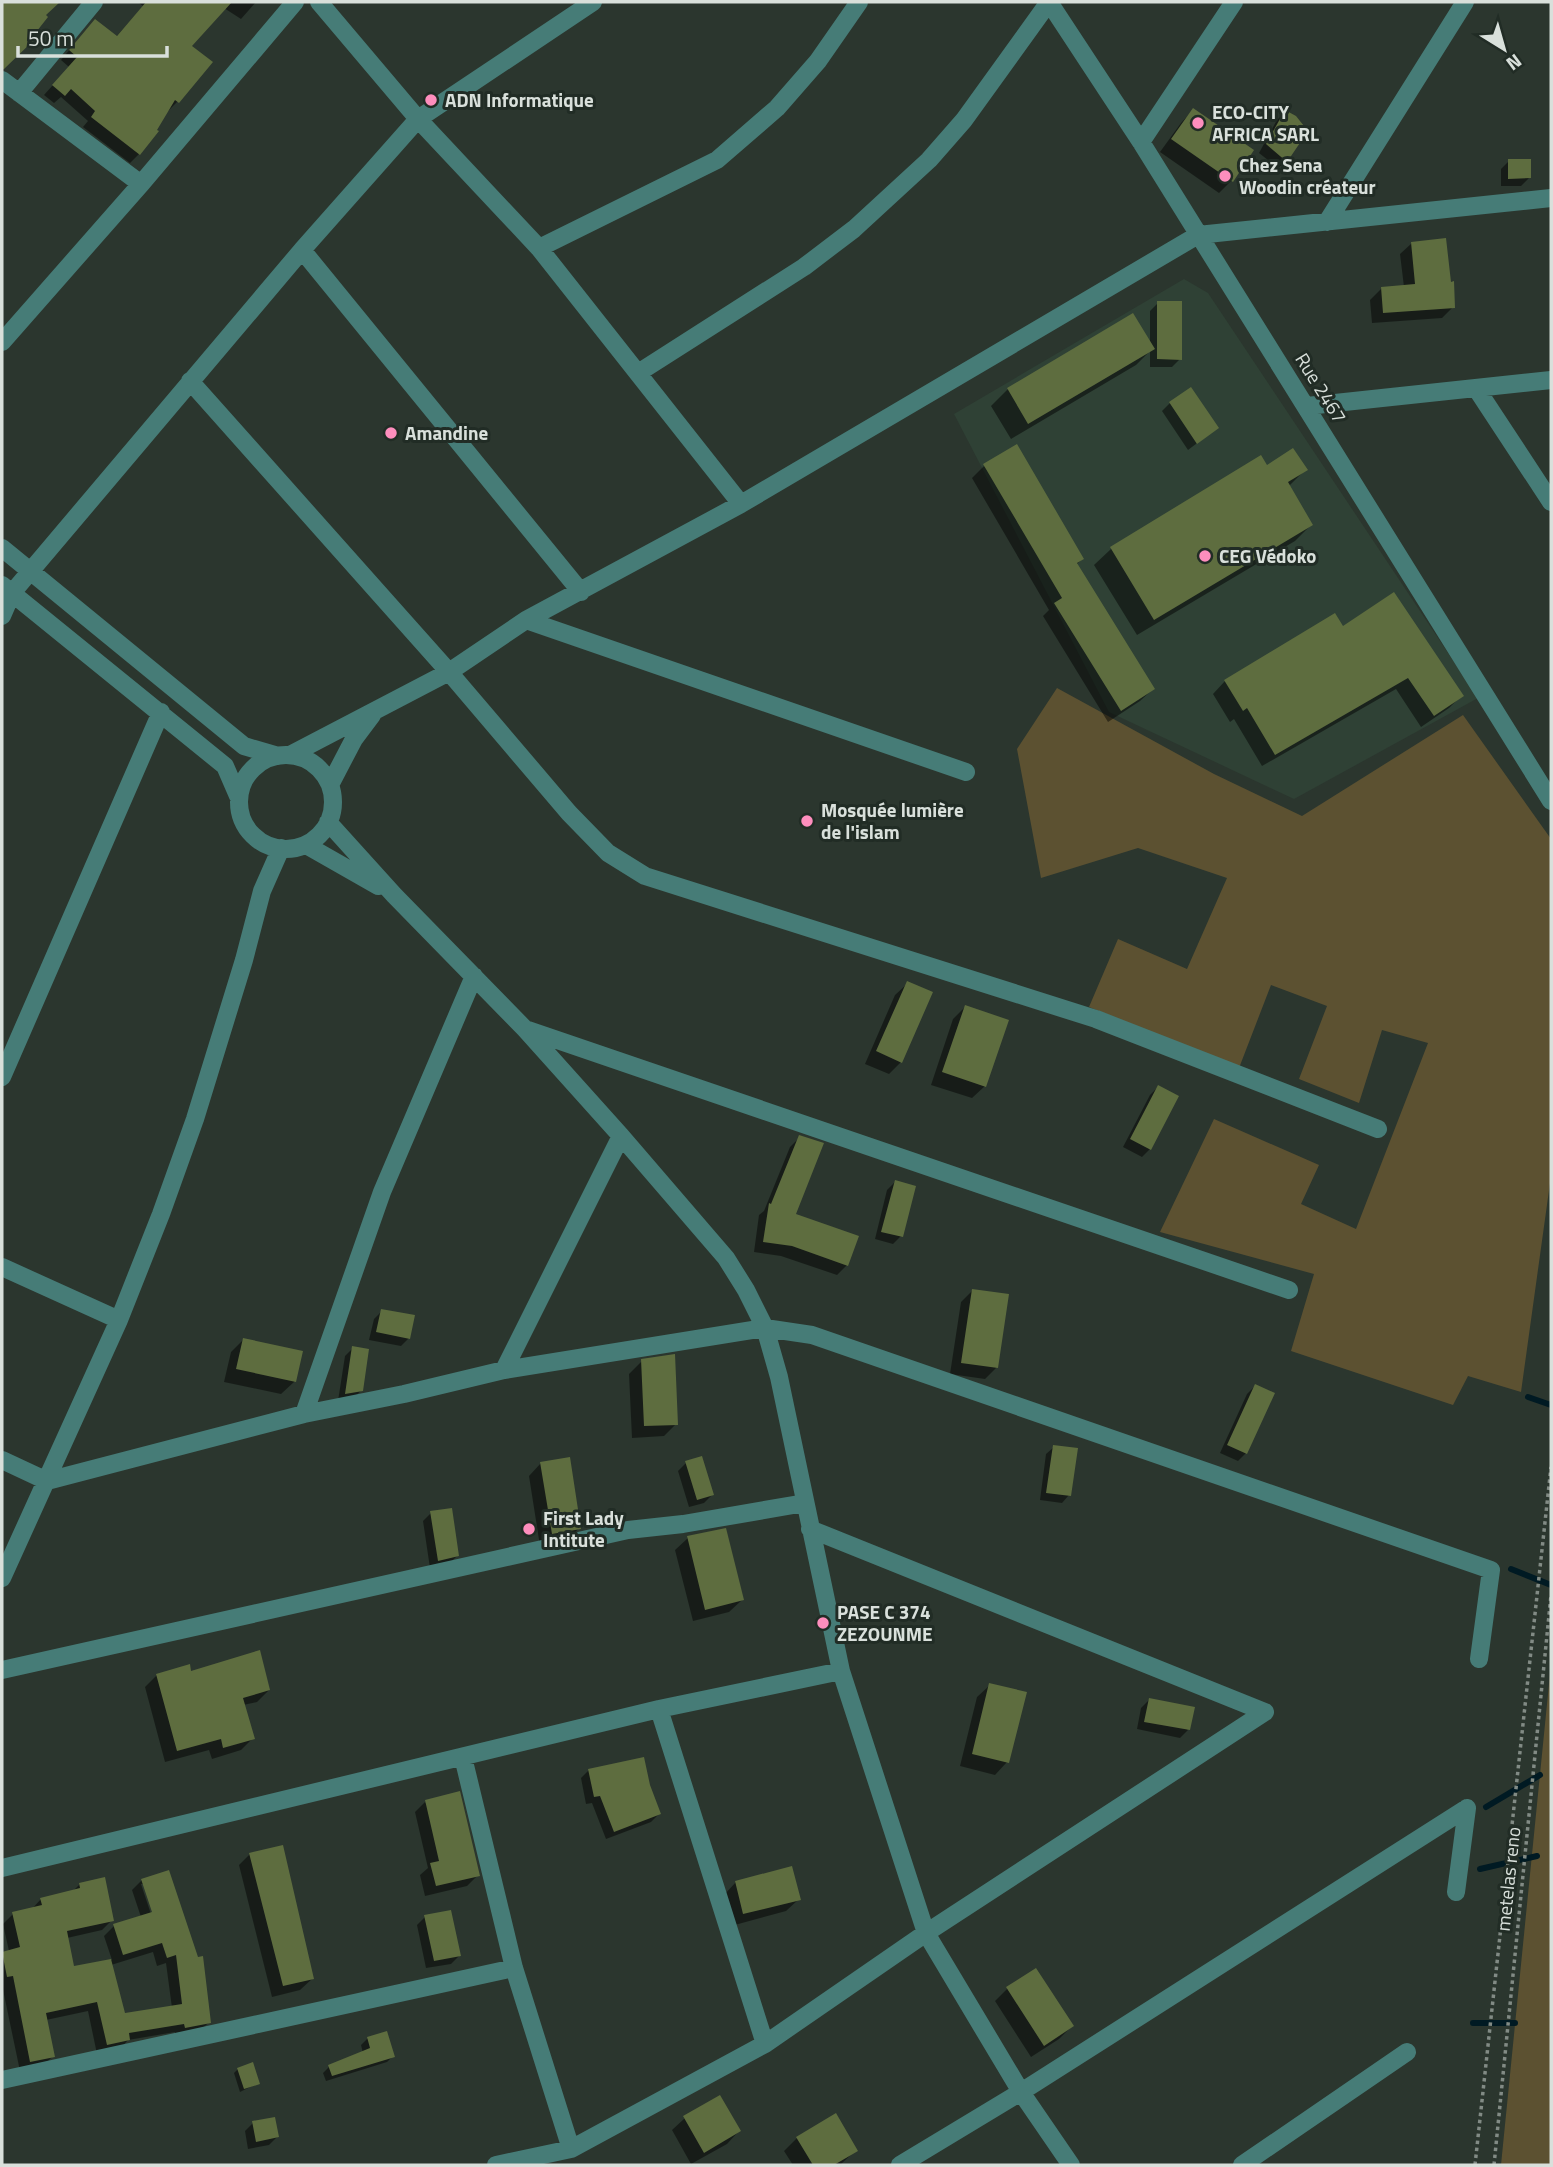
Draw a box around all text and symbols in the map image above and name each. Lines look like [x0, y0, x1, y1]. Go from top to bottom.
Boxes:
scale bar [18, 14, 166, 58]
north arrow [1469, 14, 1539, 84]
text: 50 m [28, 22, 74, 54]
text: N [1501, 47, 1529, 79]
place label: ADN Informatique [445, 85, 594, 114]
marker: ADN Informatique [423, 92, 439, 108]
place label: ECO-CITY AFRICA SARL [1212, 97, 1319, 148]
marker: ECO-CITY AFRICA SARL [1190, 115, 1206, 131]
place label: Chez Sena Woodin créateur [1239, 150, 1376, 201]
marker: Chez Sena Woodin créateur [1217, 168, 1233, 184]
street label: Rue 2467 [1288, 347, 1354, 429]
place label: Amandine [405, 418, 488, 447]
marker: Amandine [383, 425, 399, 441]
place label: CEG Védoko [1219, 541, 1316, 570]
marker: CEG Védoko [1197, 548, 1213, 564]
place label: Mosquée lumière de l'islam [821, 795, 964, 846]
marker: Mosquée lumière de l'islam [799, 813, 815, 829]
place label: First Lady Intitute [543, 1503, 624, 1554]
marker: First Lady Intitute [521, 1521, 537, 1537]
place label: PASE C 374 ZEZOUNME [837, 1597, 933, 1648]
marker: PASE C 374 ZEZOUNME [815, 1615, 831, 1631]
street label: metelas reno [1488, 1825, 1527, 1933]

